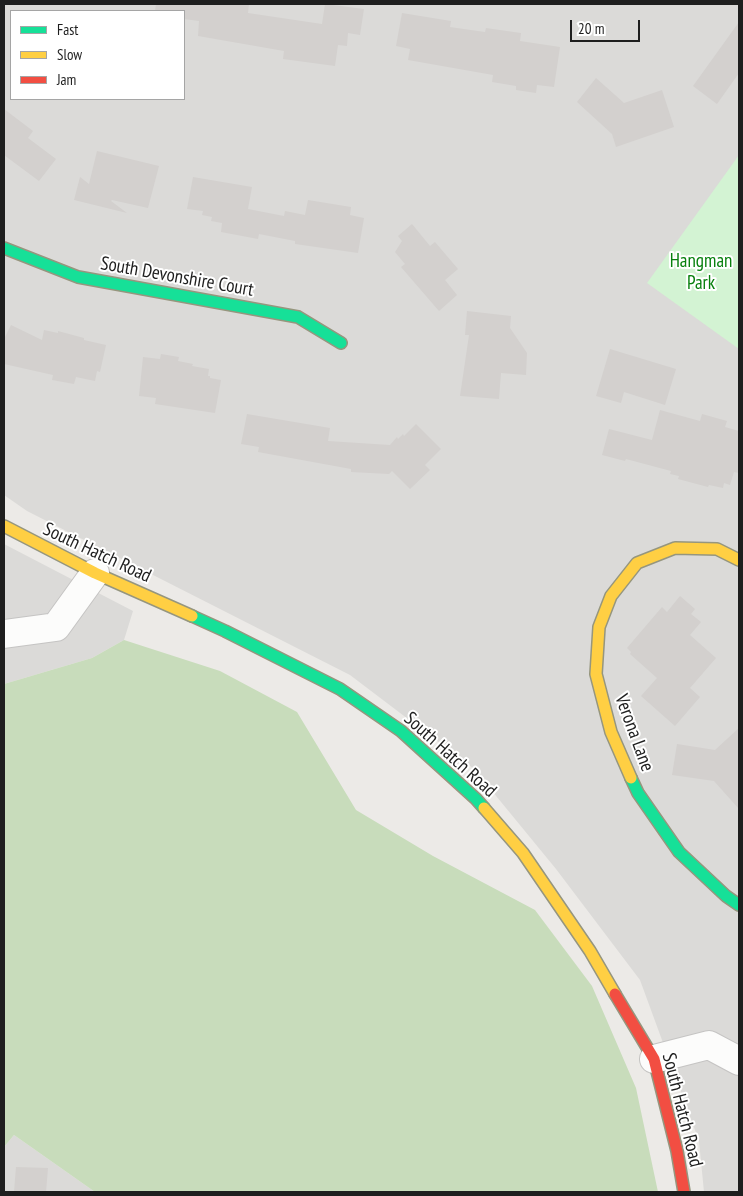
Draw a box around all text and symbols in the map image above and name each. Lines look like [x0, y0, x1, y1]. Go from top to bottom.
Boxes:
legend [10, 10, 185, 100]
scale bar [573, 10, 643, 42]
text: 20 m [578, 19, 604, 38]
text: Fast [57, 20, 78, 39]
text: Slow [57, 45, 82, 64]
text: Jam [57, 70, 76, 89]
park label: Hangman Park [670, 251, 732, 295]
street label: South Devonshire Court [99, 252, 255, 302]
street label: South Hatch Road [39, 518, 155, 588]
street label: Verona Lane [610, 691, 658, 775]
street label: South Hatch Road [399, 708, 501, 802]
street label: South Hatch Road [657, 1051, 707, 1169]

